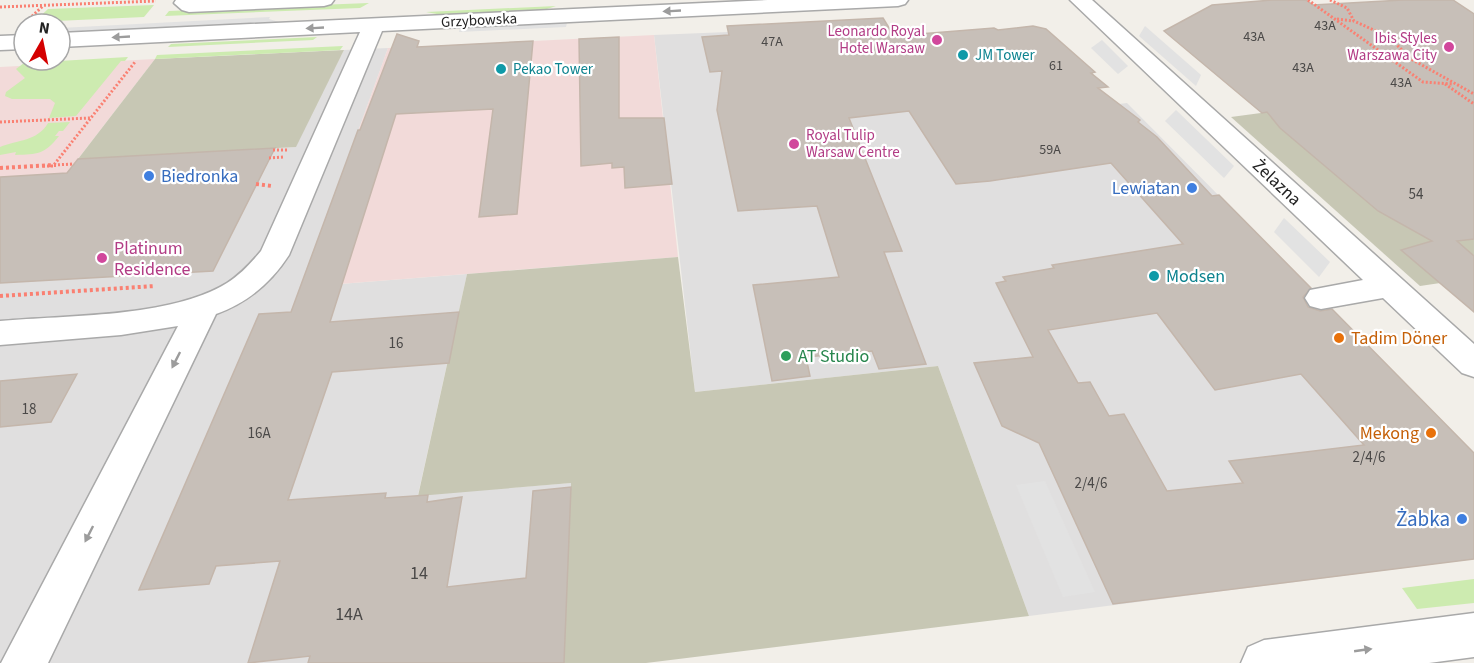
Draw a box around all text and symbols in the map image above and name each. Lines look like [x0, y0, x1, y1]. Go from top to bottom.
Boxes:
one-way arrow [662, 7, 681, 16]
street label: Grzybowska [441, 8, 518, 33]
north arrow [12, 12, 72, 72]
text: N [37, 16, 51, 40]
house number: 43A [1314, 16, 1336, 36]
place label: Leonardo Royal Hotel Warsaw [827, 21, 925, 59]
one-way arrow [306, 24, 325, 33]
house number: 43A [1243, 27, 1265, 47]
place label: Ibis Styles Warszawa City [1347, 28, 1437, 66]
house number: 47A [761, 32, 783, 52]
one-way arrow [111, 33, 130, 42]
marker: Leonardo Royal Hotel Warsaw [930, 33, 944, 47]
marker: Ibis Styles Warszawa City [1442, 40, 1456, 54]
place label: JM Tower [975, 45, 1035, 66]
marker: JM Tower [956, 48, 970, 62]
house number: 61 [1049, 56, 1063, 76]
house number: 43A [1292, 58, 1314, 78]
place label: Pekao Tower [513, 59, 594, 80]
marker: Pekao Tower [494, 62, 508, 76]
house number: 43A [1390, 73, 1412, 93]
place label: Royal Tulip Warsaw Centre [806, 125, 900, 163]
marker: Royal Tulip Warsaw Centre [787, 137, 801, 151]
house number: 59A [1039, 140, 1061, 160]
street label: Żelazna [1247, 153, 1307, 211]
place label: Biedronka [161, 164, 238, 189]
marker: Biedronka [142, 169, 156, 183]
place label: Lewiatan [1112, 176, 1180, 201]
marker: Lewiatan [1185, 181, 1199, 195]
house number: 54 [1409, 184, 1424, 205]
place label: Platinum Residence [114, 236, 191, 282]
marker: Platinum Residence [95, 251, 109, 265]
place label: Modsen [1166, 264, 1225, 289]
marker: Modsen [1147, 269, 1161, 283]
place label: Tadim Döner [1351, 326, 1448, 351]
marker: Tadim Döner [1332, 331, 1346, 345]
house number: 16 [389, 333, 403, 354]
place label: AT Studio [798, 344, 869, 369]
marker: AT Studio [779, 349, 793, 363]
one-way arrow [172, 351, 181, 368]
house number: 18 [22, 399, 36, 420]
place label: Mekong [1360, 421, 1419, 446]
house number: 16A [247, 423, 271, 444]
marker: Mekong [1424, 426, 1438, 440]
house number: 2/4/6 [1353, 447, 1385, 468]
house number: 2/4/6 [1075, 473, 1107, 494]
place label: Żabka [1396, 504, 1450, 534]
marker: Żabka [1455, 512, 1469, 526]
one-way arrow [84, 526, 94, 543]
house number: 14 [410, 561, 428, 586]
house number: 14A [335, 602, 363, 627]
one-way arrow [1354, 645, 1373, 654]

